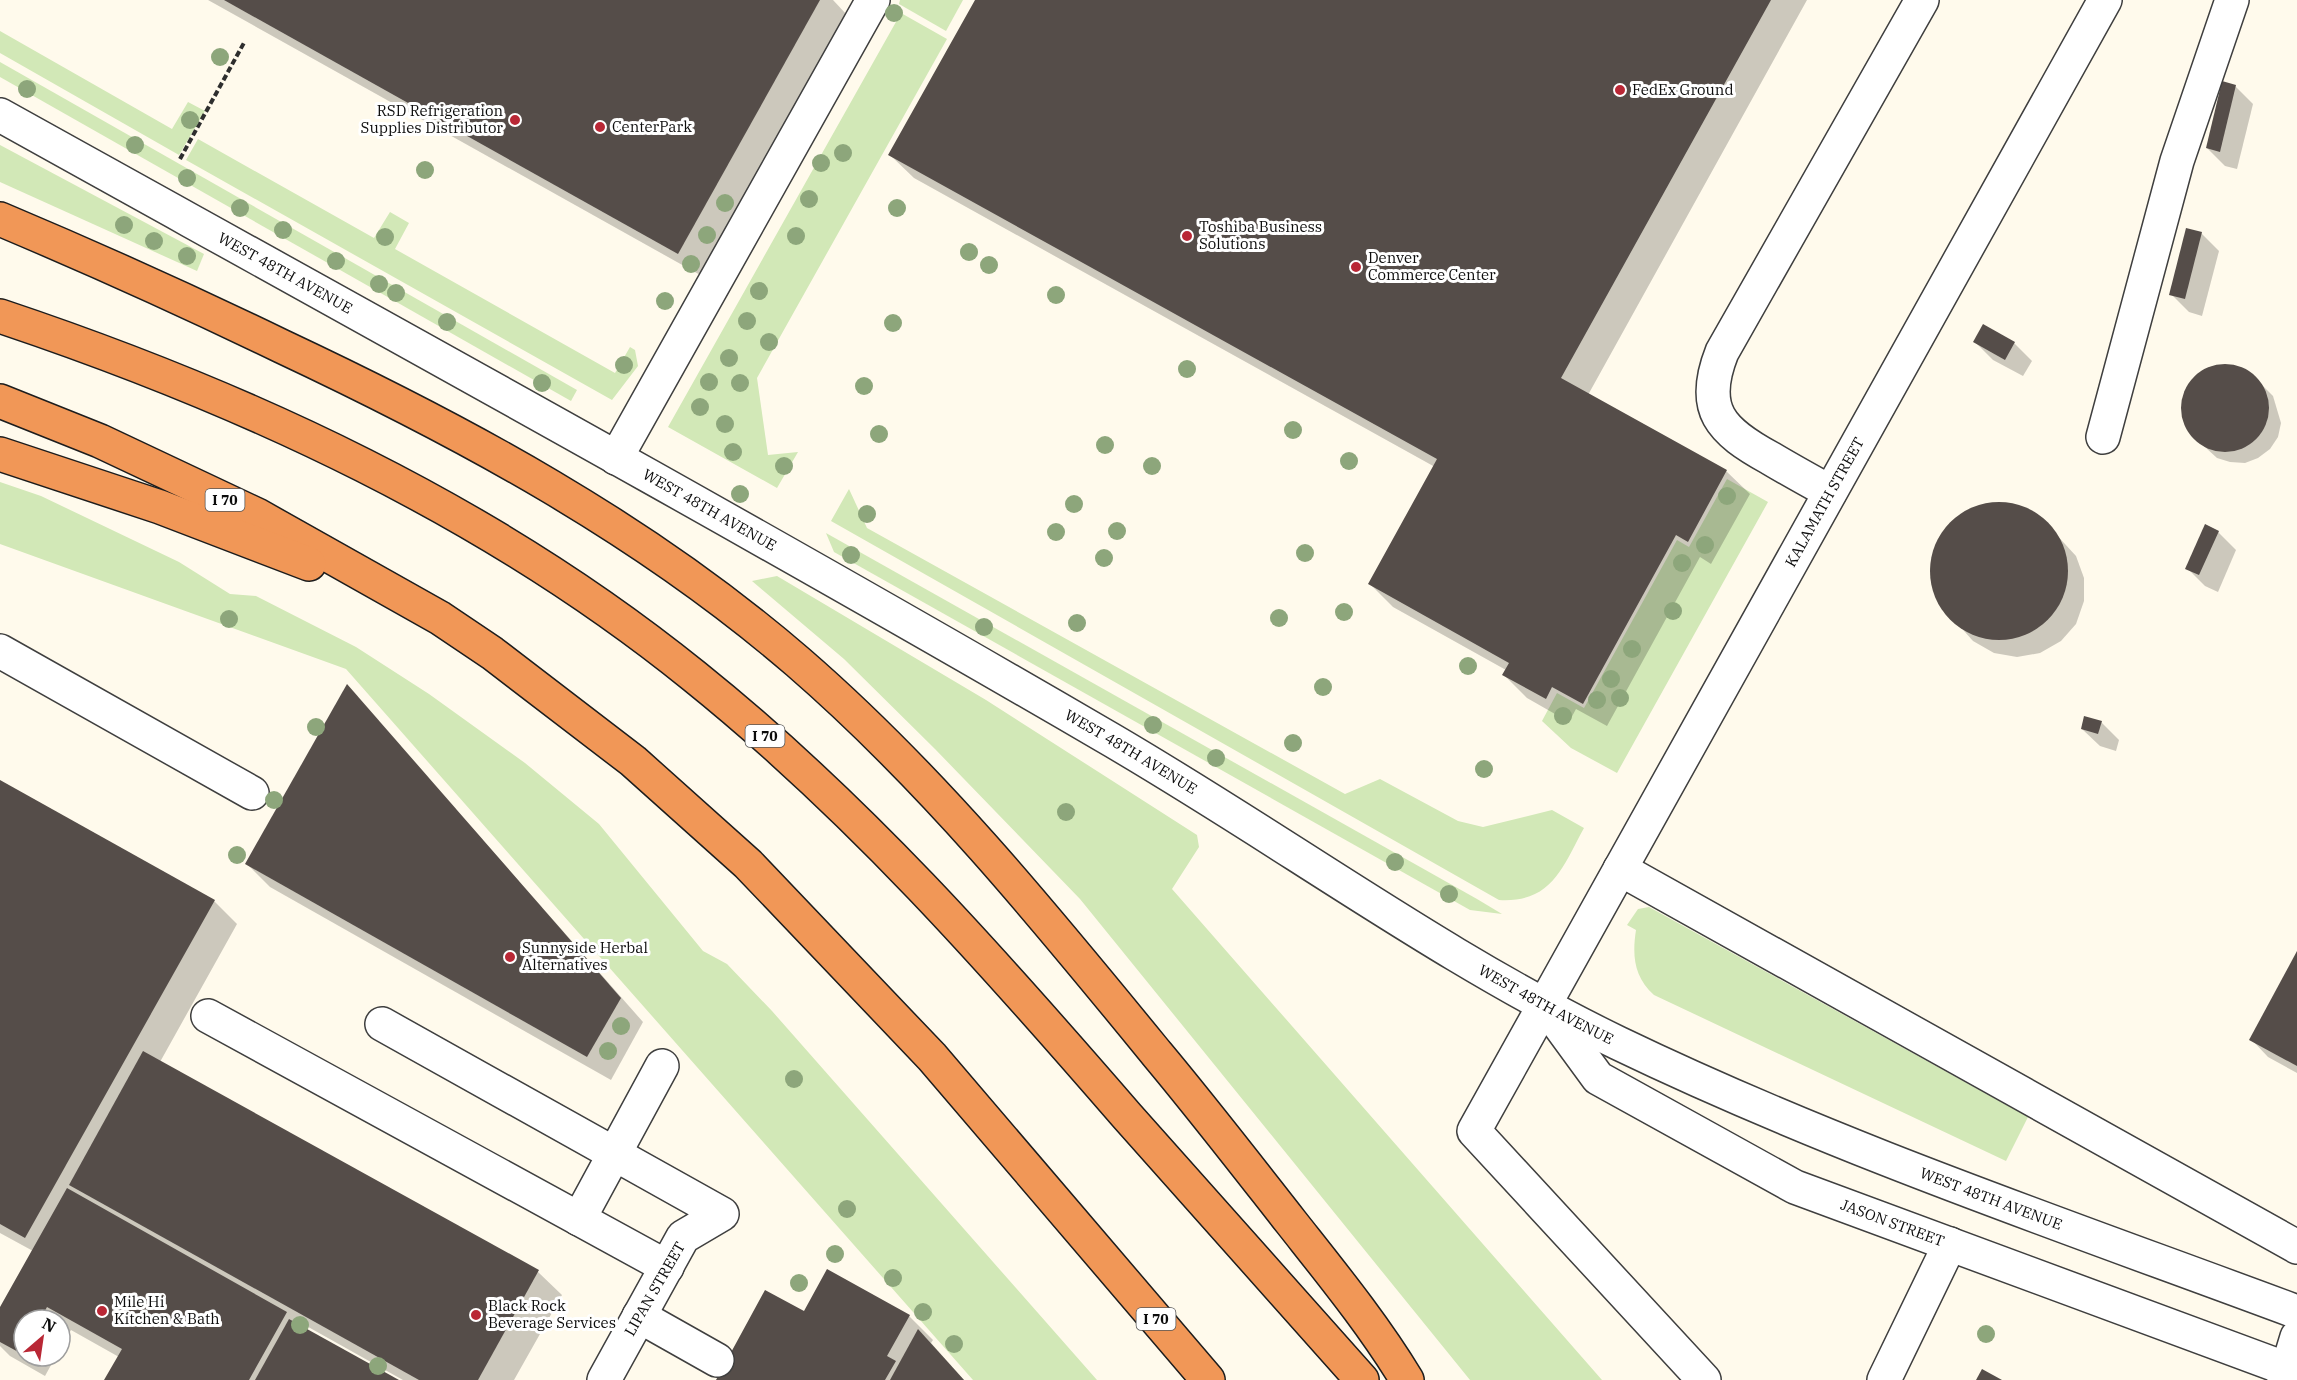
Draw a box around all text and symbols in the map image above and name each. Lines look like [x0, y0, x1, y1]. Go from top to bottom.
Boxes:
place label: FedEx Ground [1632, 80, 1734, 99]
marker: FedEx Ground [1613, 83, 1627, 97]
place label: RSD Refrigeration Supplies Distributor [361, 101, 503, 137]
marker: RSD Refrigeration Supplies Distributor [508, 113, 522, 127]
place label: CenterPark [612, 117, 692, 136]
marker: CenterPark [593, 120, 607, 134]
place label: Toshiba Business Solutions [1199, 217, 1322, 253]
street label: WEST 48TH AVENUE [215, 228, 356, 318]
marker: Toshiba Business Solutions [1180, 229, 1194, 243]
place label: Denver Commerce Center [1368, 248, 1496, 284]
marker: Denver Commerce Center [1349, 260, 1363, 274]
street label: KALAMATH STREET [1781, 434, 1868, 570]
street label: WEST 48TH AVENUE [639, 464, 780, 555]
road number: I 70 [206, 489, 244, 511]
street label: WEST 48TH AVENUE [1062, 705, 1201, 798]
road number: I 70 [746, 725, 784, 747]
place label: Sunnyside Herbal Alternatives [522, 938, 648, 974]
marker: Sunnyside Herbal Alternatives [503, 950, 517, 964]
street label: WEST 48TH AVENUE [1475, 960, 1617, 1048]
street label: WEST 48TH AVENUE [1917, 1163, 2065, 1234]
street label: JASON STREET [1838, 1195, 1947, 1250]
street label: LIPAN STREET [620, 1238, 689, 1339]
place label: Mile Hi Kitchen & Bath [114, 1292, 220, 1328]
place label: Black Rock Beverage Services [488, 1296, 616, 1332]
marker: Mile Hi Kitchen & Bath [95, 1304, 109, 1318]
north arrow [12, 1308, 72, 1368]
marker: Black Rock Beverage Services [469, 1308, 483, 1322]
road number: I 70 [1136, 1308, 1176, 1330]
text: N [39, 1313, 60, 1337]

